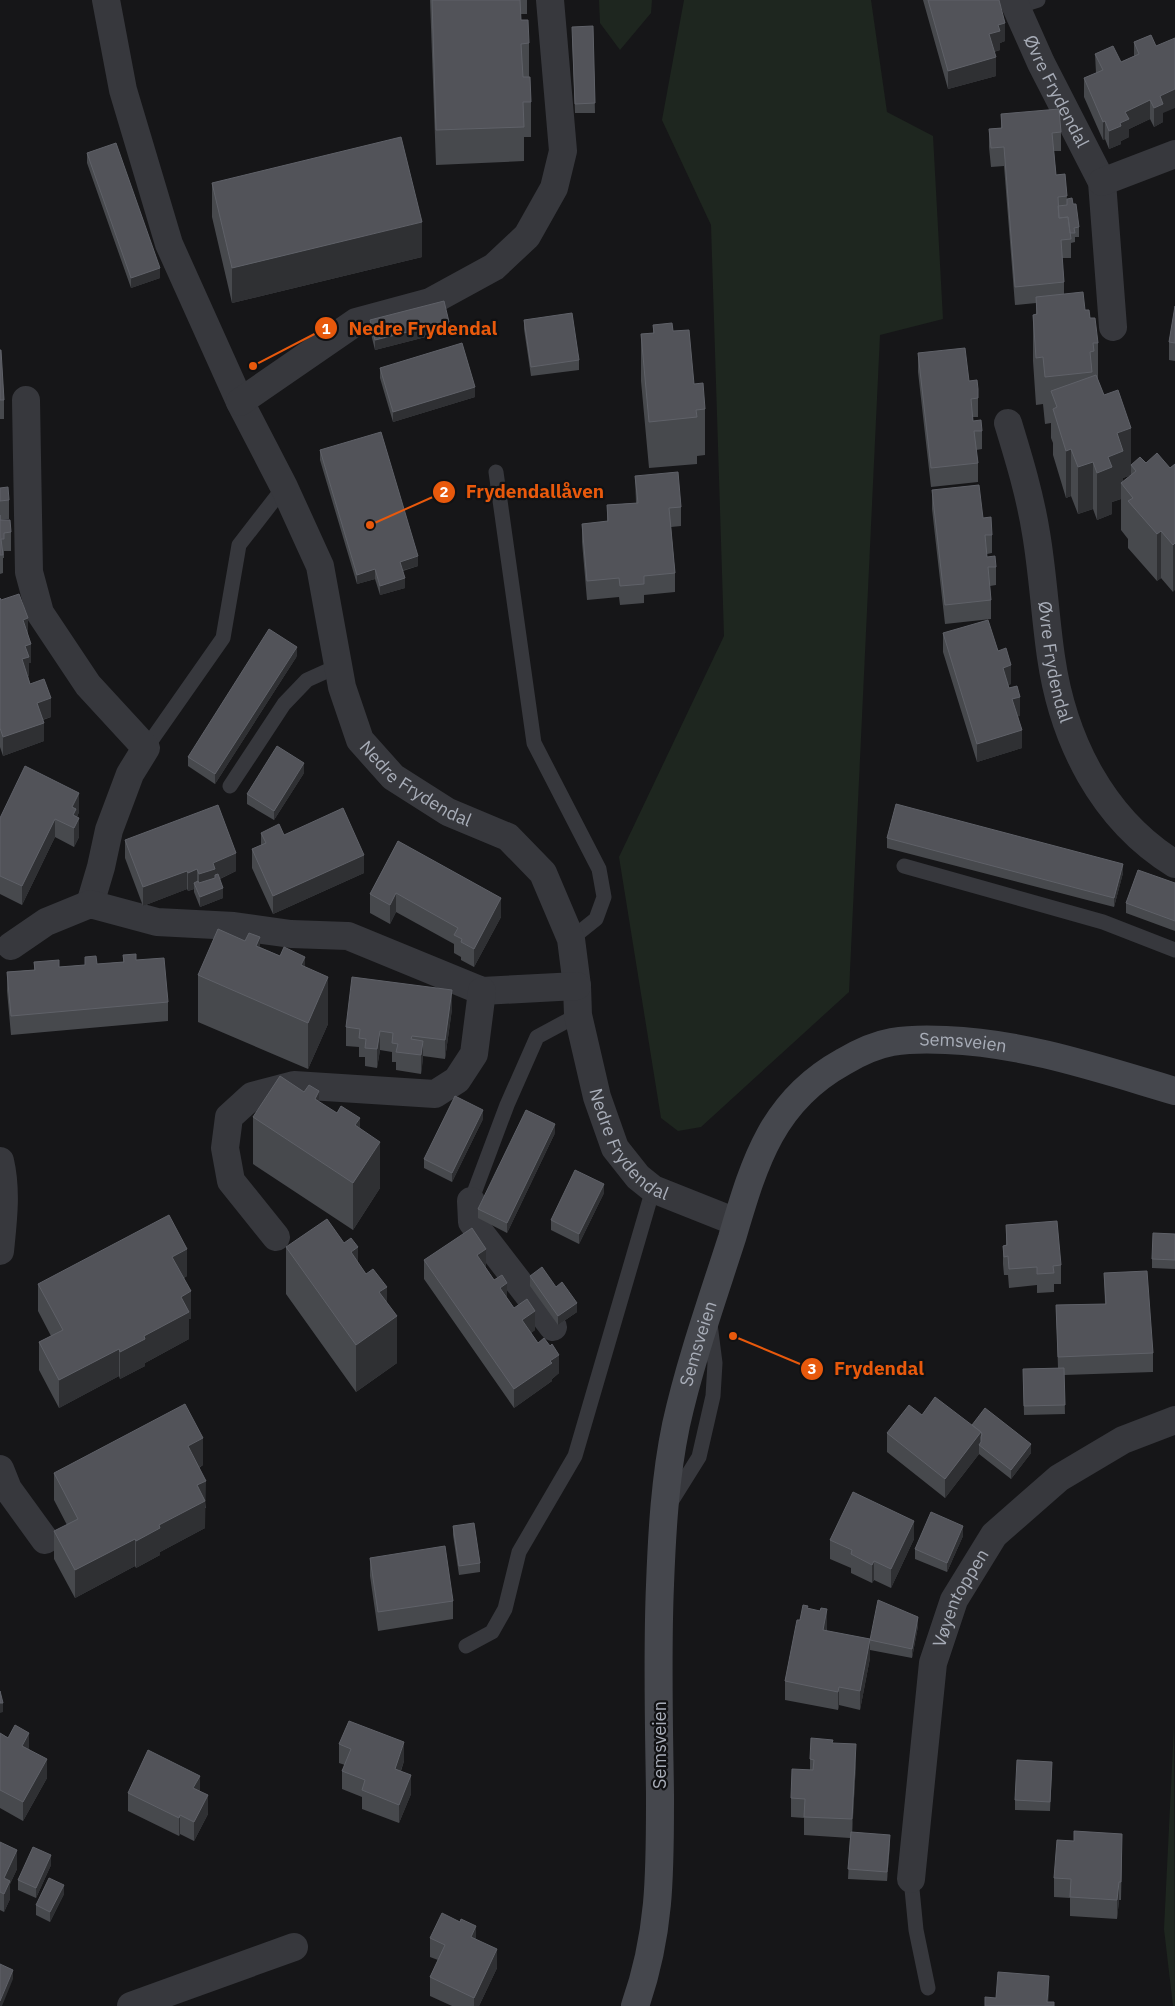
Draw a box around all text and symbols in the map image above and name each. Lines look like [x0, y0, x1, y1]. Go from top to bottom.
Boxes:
street label: Øvre Frydendal [1019, 31, 1094, 151]
callout: Nedre Frydendal [314, 311, 507, 345]
text: Nedre Frydendal [349, 316, 498, 340]
text: 1 [321, 319, 331, 338]
callout: Frydendallåven [431, 475, 614, 509]
text: Frydendallåven [466, 479, 604, 503]
text: 2 [439, 482, 449, 501]
street label: Øvre Frydendal [1034, 600, 1078, 726]
street label: Nedre Frydendal [355, 735, 475, 832]
street label: Semsveien [919, 1027, 1009, 1057]
street label: Nedre Frydendal [584, 1086, 672, 1205]
street label: Semsveien [674, 1298, 722, 1389]
callout: Frydendal [799, 1352, 934, 1386]
text: Frydendal [834, 1356, 924, 1380]
text: 3 [807, 1359, 817, 1378]
street label: Vøyentoppen [927, 1544, 994, 1650]
street label: Semsveien [648, 1701, 671, 1789]

